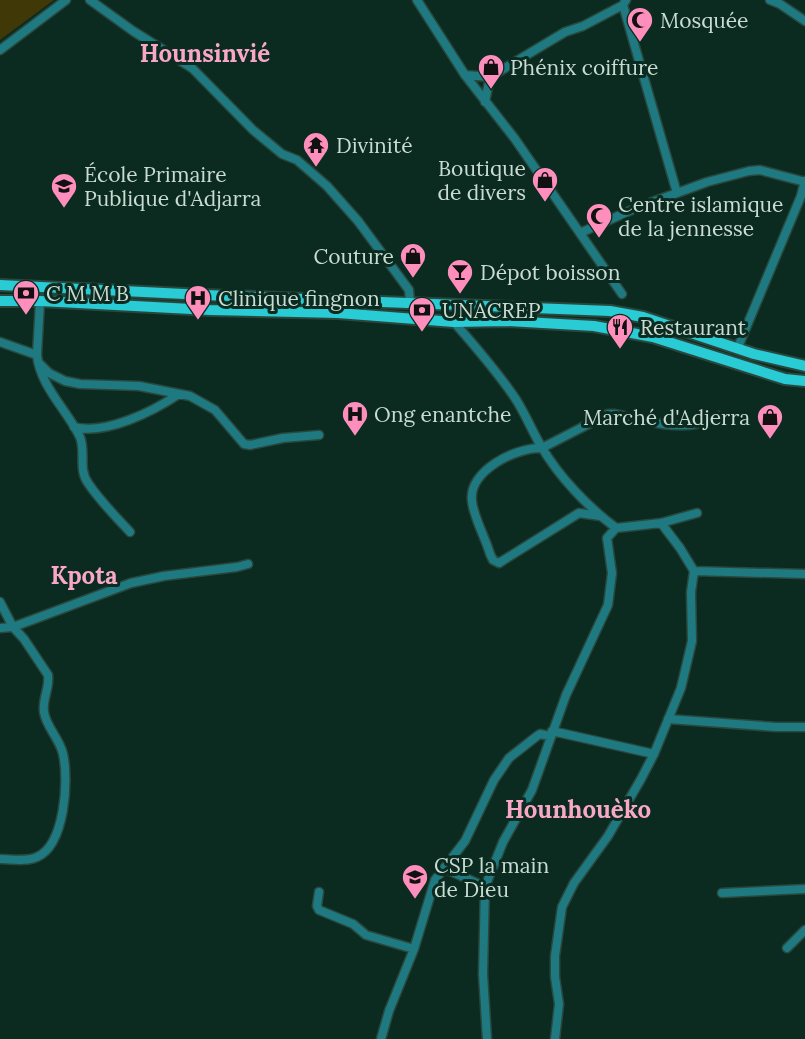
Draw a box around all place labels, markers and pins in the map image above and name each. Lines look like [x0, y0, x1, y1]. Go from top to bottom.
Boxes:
mosque icon: Mosquée [625, 5, 655, 43]
place label: Mosquée [660, 7, 748, 34]
shop icon: Phénix coiffure [476, 52, 506, 90]
place label: Phénix coiffure [510, 54, 658, 81]
temple icon: Divinité [301, 130, 331, 168]
place label: Divinité [336, 132, 413, 159]
place label: Boutique de divers [437, 155, 526, 206]
place label: École Primaire Publique d'Adjarra [84, 161, 262, 212]
shop icon: Boutique de divers [530, 165, 560, 203]
school or university icon: École Primaire Publique d'Adjarra [49, 171, 79, 209]
place label: Centre islamique de la jennesse [618, 191, 783, 242]
mosque icon: Centre islamique de la jennesse [584, 201, 614, 239]
shop icon: Couture [398, 241, 428, 279]
place label: Couture [314, 243, 394, 270]
bar icon: Dépot boisson [445, 257, 475, 295]
place label: Dépot boisson [480, 259, 621, 286]
bank icon: C M M B [11, 278, 41, 316]
place label: C M M B [46, 280, 129, 307]
hospital icon: Clinique fingnon [183, 283, 213, 321]
place label: Clinique fingnon [218, 285, 380, 312]
bank icon: UNACREP [407, 295, 437, 333]
place label: UNACREP [442, 297, 541, 324]
restaurant icon: Restaurant [605, 312, 635, 350]
place label: Restaurant [640, 314, 747, 341]
hospital icon: Ong enantche [340, 399, 370, 437]
place label: Ong enantche [374, 401, 511, 428]
shop icon: Marché d'Adjerra [755, 402, 785, 440]
place label: Marché d'Adjerra [583, 404, 750, 431]
place label: CSP la main de Dieu [434, 852, 549, 903]
school or university icon: CSP la main de Dieu [400, 862, 430, 900]

